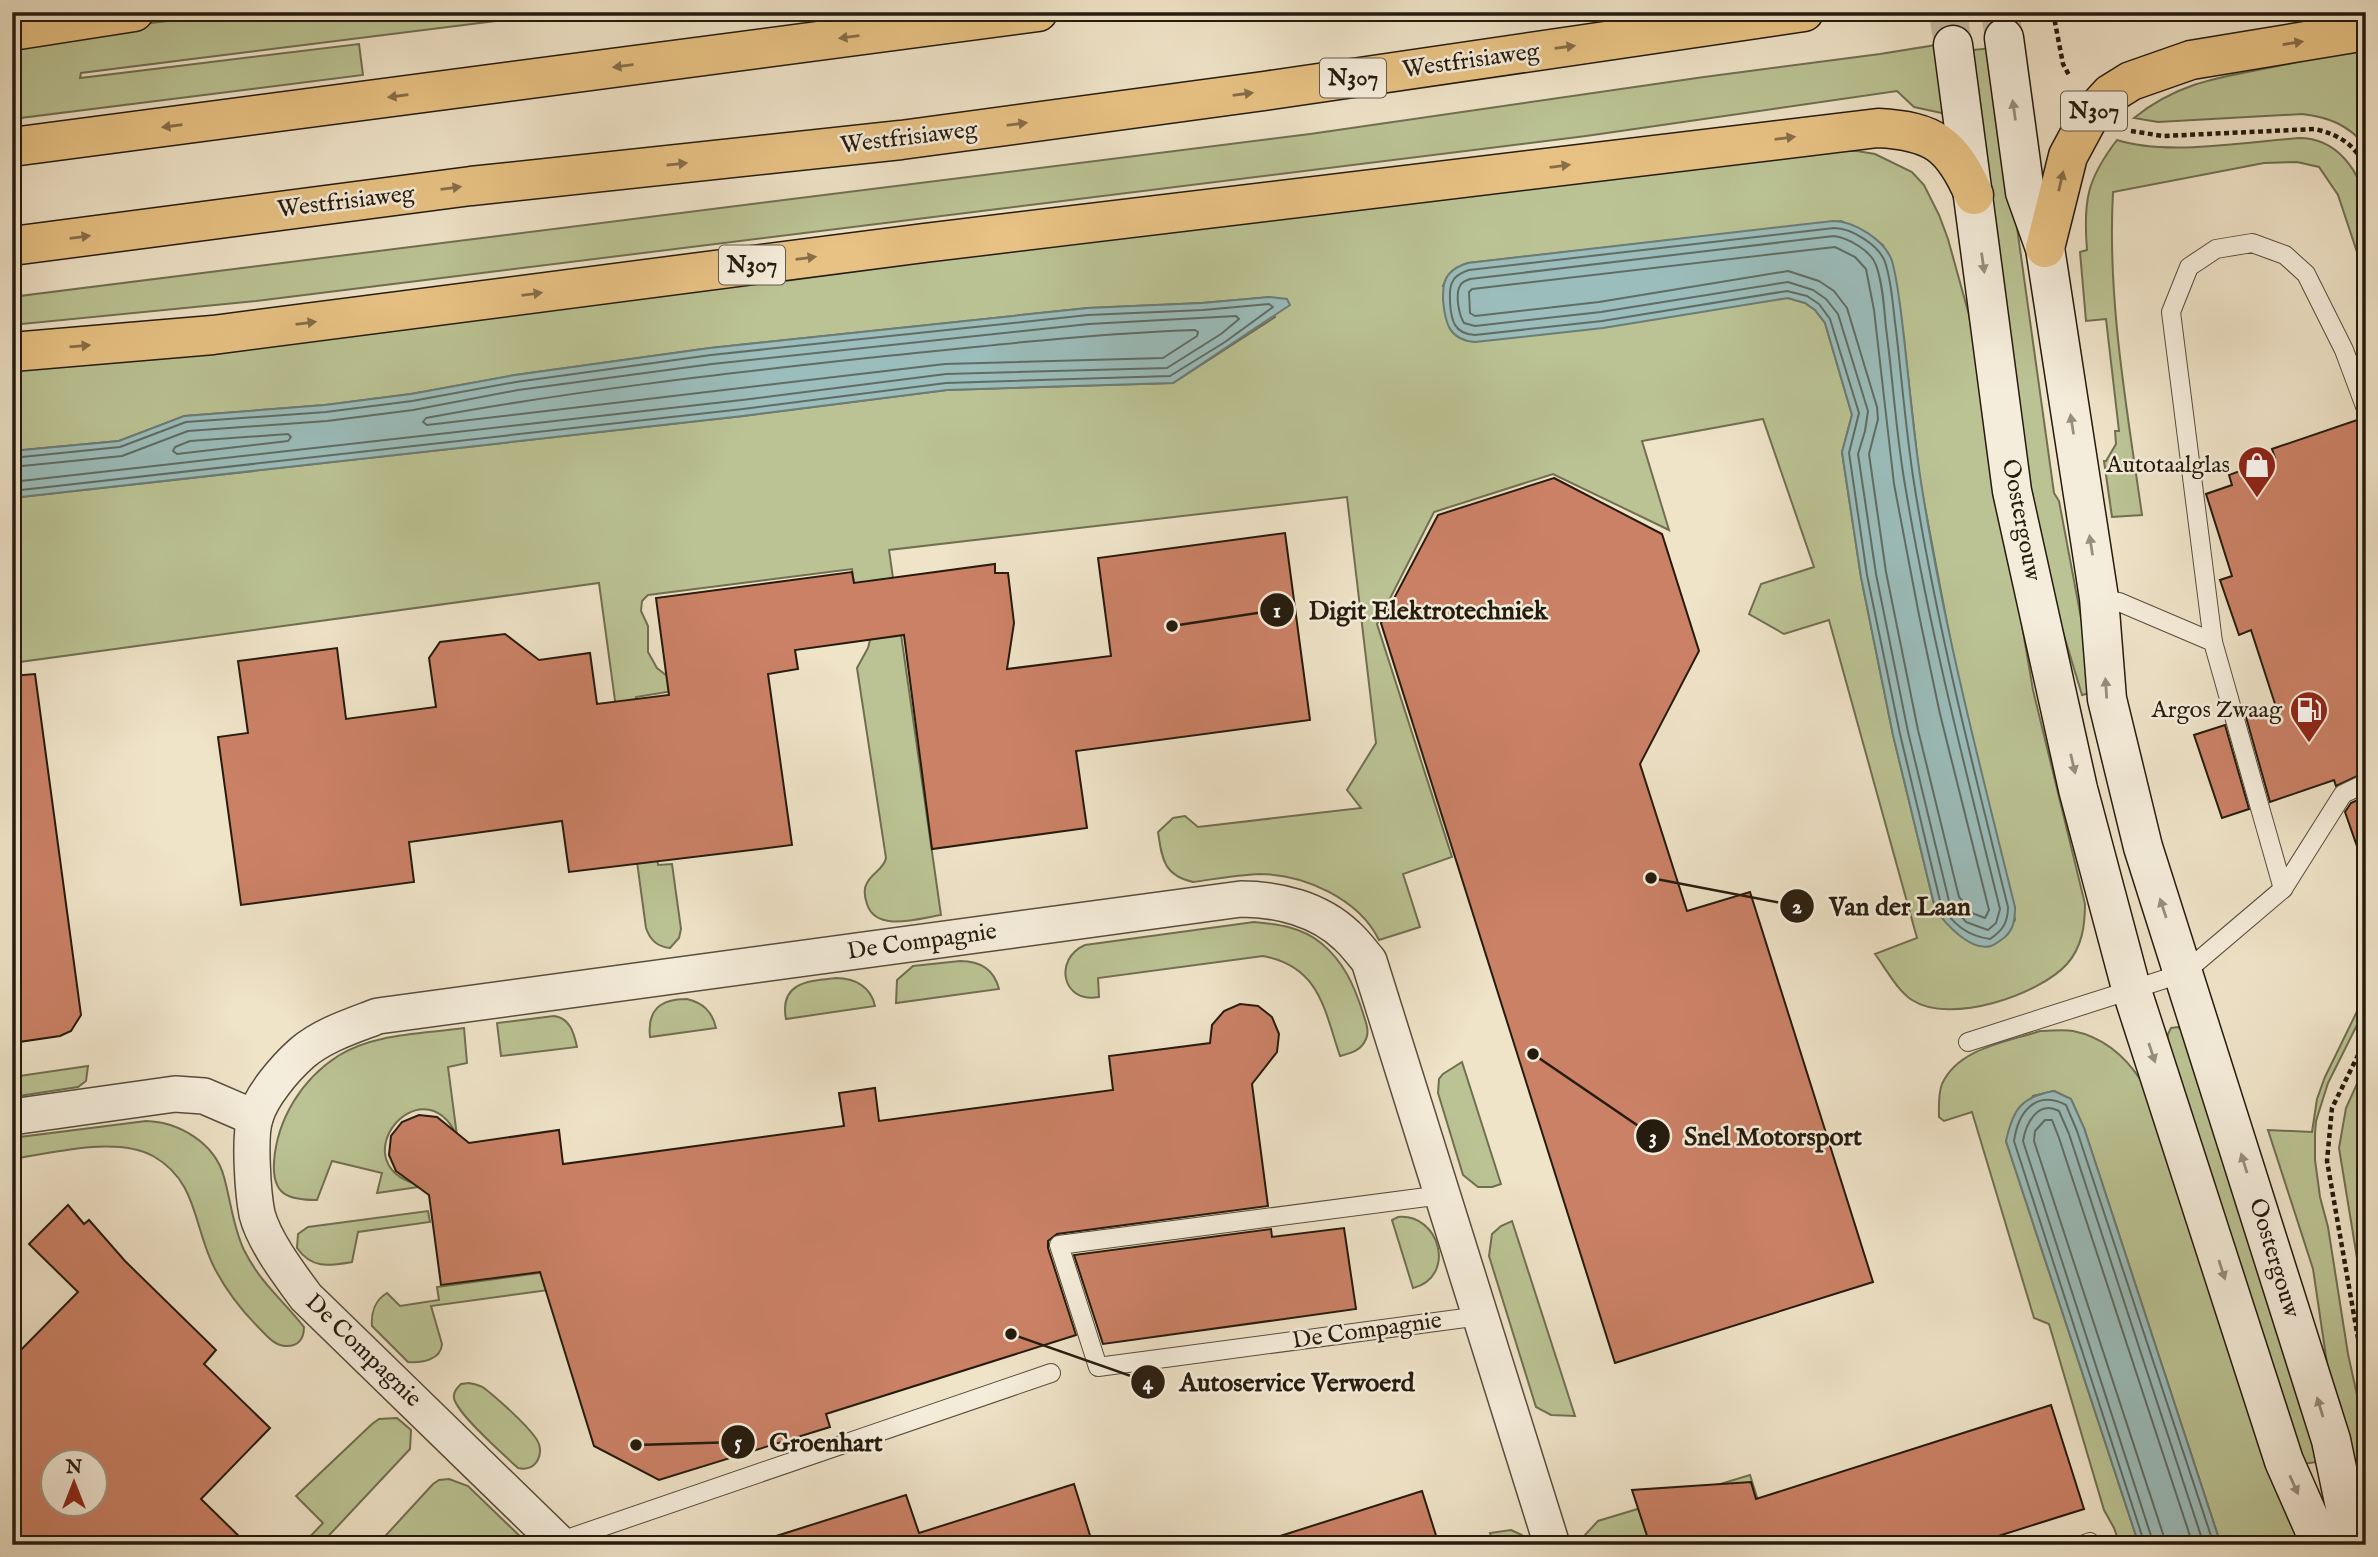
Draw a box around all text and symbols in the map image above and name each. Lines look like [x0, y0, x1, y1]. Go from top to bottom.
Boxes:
one-way arrow [838, 31, 860, 42]
street label: Westfrisiaweg [1401, 36, 1542, 86]
one-way arrow [2282, 37, 2304, 48]
one-way arrow [1554, 42, 1576, 53]
road number: N307 [1320, 58, 1386, 97]
one-way arrow [612, 60, 634, 71]
one-way arrow [1232, 89, 1254, 100]
one-way arrow [387, 90, 409, 101]
road number: N307 [2061, 92, 2127, 130]
one-way arrow [2008, 99, 2019, 121]
street label: Westfrisiaweg [839, 114, 980, 162]
one-way arrow [1006, 119, 1028, 130]
one-way arrow [161, 120, 183, 131]
one-way arrow [1774, 132, 1796, 143]
one-way arrow [667, 158, 689, 169]
one-way arrow [1549, 160, 1571, 171]
one-way arrow [2056, 170, 2067, 192]
street label: Westfrisiaweg [276, 178, 417, 226]
one-way arrow [440, 183, 462, 194]
one-way arrow [69, 232, 91, 243]
road number: N307 [719, 246, 785, 284]
one-way arrow [1978, 252, 1989, 274]
one-way arrow [795, 253, 817, 264]
one-way arrow [521, 288, 543, 299]
one-way arrow [296, 317, 318, 328]
one-way arrow [69, 341, 91, 352]
one-way arrow [2066, 413, 2077, 435]
shop icon: Autotaalglas [2236, 444, 2278, 499]
place label: Autotaalglas [2105, 450, 2230, 481]
street label: Oostergouw [1994, 457, 2048, 585]
one-way arrow [2085, 534, 2096, 556]
callout: Digit Elektrotechniek [1259, 586, 1562, 633]
text: Digit Elektrotechniek [1308, 595, 1549, 628]
text: 1 [1273, 598, 1281, 625]
one-way arrow [2100, 677, 2111, 699]
fuel station icon: Argos Zwaag [2288, 689, 2330, 744]
place label: Argos Zwaag [2151, 695, 2283, 726]
one-way arrow [2067, 753, 2078, 775]
callout: Van der Laan [1780, 882, 1985, 929]
text: Van der Laan [1828, 891, 1971, 924]
text: 2 [1792, 894, 1802, 921]
one-way arrow [2157, 898, 2168, 919]
street label: De Compagnie [845, 916, 999, 968]
one-way arrow [2147, 1043, 2158, 1064]
callout: Snel Motorsport [1635, 1113, 1876, 1160]
text: Snel Motorsport [1684, 1121, 1862, 1154]
text: 3 [1649, 1124, 1657, 1151]
one-way arrow [2238, 1152, 2249, 1173]
street label: Oostergouw [2241, 1194, 2307, 1323]
one-way arrow [2217, 1259, 2228, 1280]
street label: De Compagnie [298, 1288, 428, 1414]
street label: De Compagnie [1290, 1305, 1444, 1357]
callout: Autoservice Verwoerd [1130, 1358, 1428, 1405]
text: Autoservice Verwoerd [1178, 1367, 1416, 1400]
text: 4 [1143, 1370, 1154, 1397]
one-way arrow [2315, 1396, 2325, 1417]
callout: Groenhart [720, 1418, 897, 1465]
text: Groenhart [769, 1427, 883, 1460]
text: 5 [734, 1430, 742, 1457]
north arrow [38, 1448, 108, 1518]
text: N [65, 1456, 83, 1480]
one-way arrow [2289, 1475, 2300, 1496]

